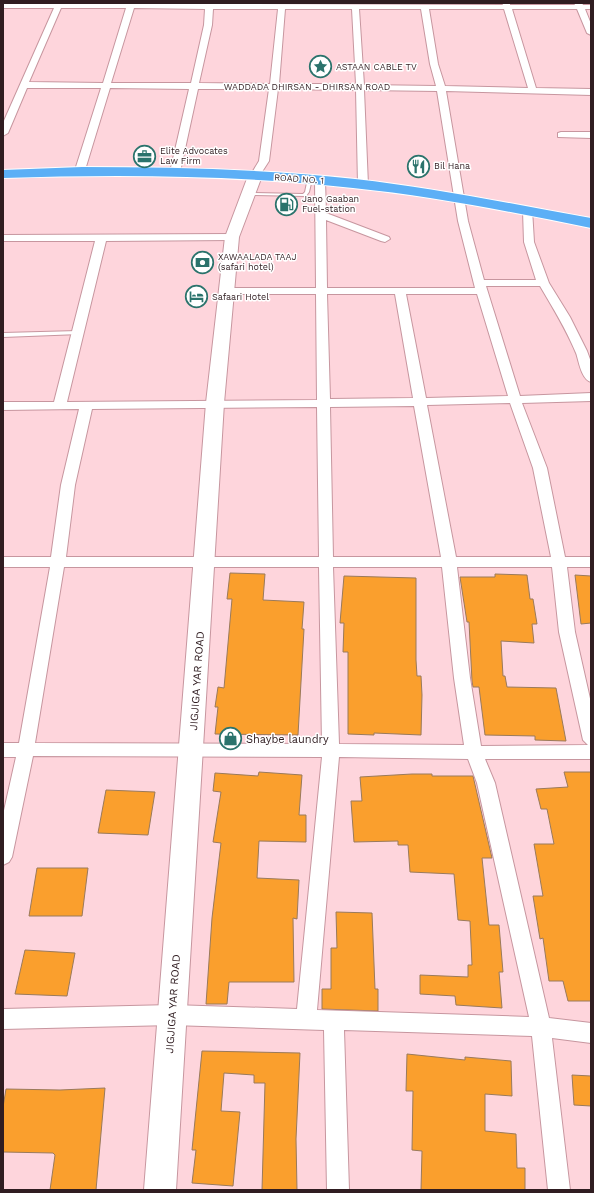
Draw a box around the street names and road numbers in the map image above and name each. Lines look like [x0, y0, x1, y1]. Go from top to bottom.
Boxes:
street label: WADDADA DHIRSAN - DHIRSAN ROAD [224, 82, 390, 92]
street label: ROAD NO. 1 [274, 172, 324, 186]
street label: JIGJIGA YAR ROAD [187, 631, 207, 731]
street label: JIGJIGA YAR ROAD [163, 954, 183, 1054]

